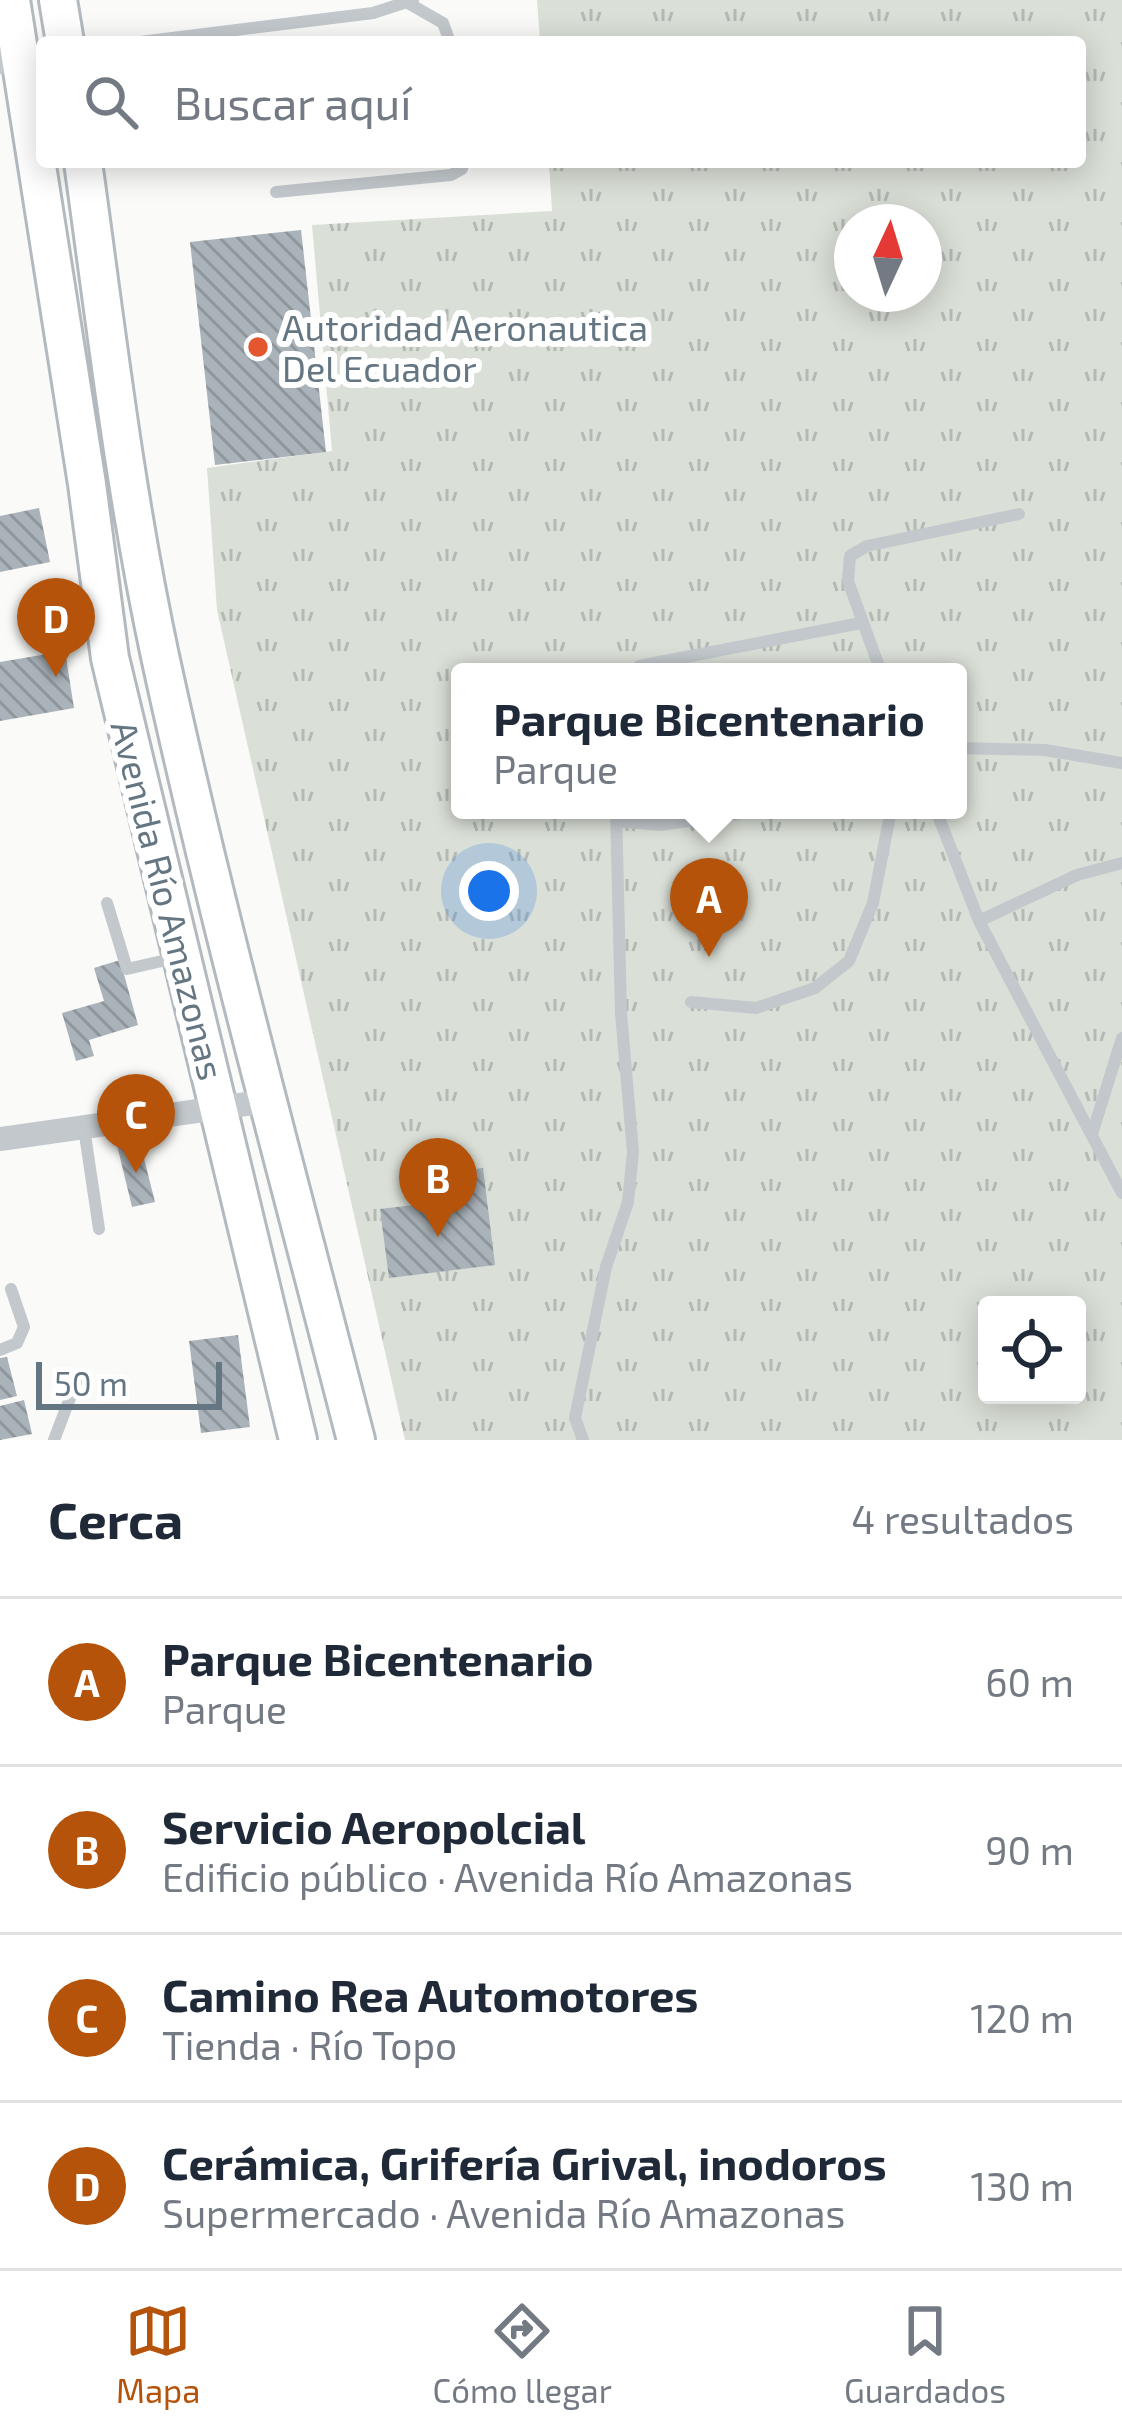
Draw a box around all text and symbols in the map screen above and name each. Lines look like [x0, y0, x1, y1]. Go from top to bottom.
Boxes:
search box [36, 36, 1086, 168]
icon: search [78, 69, 144, 135]
text: Buscar aquí [174, 75, 411, 129]
north arrow [834, 204, 942, 312]
place label: Autoridad Aeronautica Del Ecuador [282, 305, 648, 389]
marker: Autoridad Aeronautica Del Ecuador [245, 334, 271, 360]
pin: D [17, 578, 95, 677]
popup [451, 663, 967, 819]
text: Parque Bicentenario [493, 691, 925, 745]
street label: Avenida Río Amazonas [104, 716, 234, 1084]
text: Parque [493, 745, 618, 792]
pin: A [670, 858, 748, 957]
your location [459, 861, 519, 921]
pin: C [97, 1074, 175, 1173]
pin: B [399, 1138, 477, 1237]
map controls [978, 1296, 1086, 1404]
button: locate [978, 1296, 1086, 1404]
scale bar [36, 1356, 222, 1409]
text: 50 m [54, 1363, 128, 1403]
text: Cerca [48, 1488, 183, 1549]
text: 4 resultados [851, 1495, 1074, 1542]
text: Parque Bicentenario [162, 1631, 594, 1685]
text: A [74, 1658, 100, 1705]
text: 60 m [985, 1658, 1074, 1705]
text: Parque [162, 1685, 287, 1732]
text: Servicio Aeropolcial [162, 1799, 586, 1853]
text: B [75, 1826, 99, 1873]
text: 90 m [985, 1826, 1074, 1873]
text: Edificio público · Avenida Río Amazonas [162, 1853, 853, 1900]
text: Camino Rea Automotores [162, 1967, 698, 2021]
text: C [76, 1994, 98, 2041]
text: 120 m [970, 1994, 1074, 2041]
text: Tienda · Río Topo [162, 2021, 457, 2068]
text: Cerámica, Grifería Grival, inodoros [162, 2135, 887, 2189]
text: D [74, 2162, 100, 2209]
text: 130 m [970, 2162, 1074, 2209]
text: Supermercado · Avenida Río Amazonas [162, 2189, 845, 2236]
tab: Mapa [116, 2298, 200, 2410]
tab: Cómo llegar [432, 2298, 612, 2410]
tab: Guardados [844, 2298, 1006, 2410]

